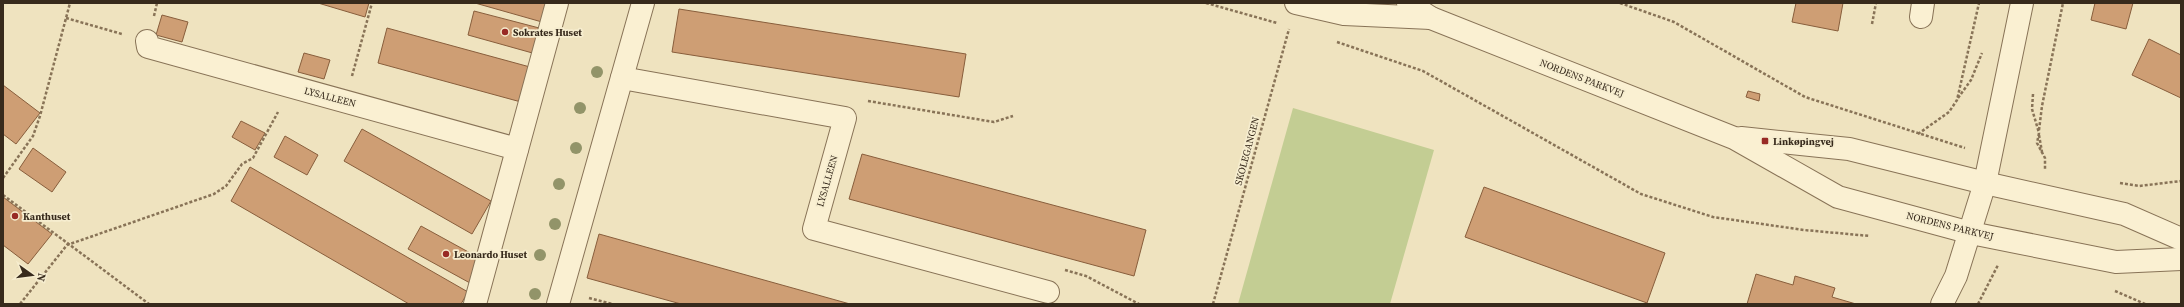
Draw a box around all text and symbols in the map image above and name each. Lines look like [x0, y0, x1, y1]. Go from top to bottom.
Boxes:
place label: Sokrates Huset [513, 26, 582, 39]
marker: Sokrates Huset [500, 27, 510, 37]
street label: NORDENS PARKVEJ [1538, 56, 1626, 100]
street label: LYSALLEEN [303, 84, 357, 110]
street label: SKOLEGANGEN [1232, 115, 1262, 187]
place label: Linkøpingvej [1773, 135, 1834, 148]
marker: Linkøpingvej [1760, 136, 1770, 146]
street label: LYSALLEEN [813, 154, 841, 208]
street label: NORDENS PARKVEJ [1905, 209, 1995, 243]
place label: Kanthuset [23, 210, 71, 223]
marker: Kanthuset [10, 211, 20, 221]
place label: Leonardo Huset [454, 248, 527, 261]
marker: Leonardo Huset [441, 249, 451, 259]
north arrow [12, 255, 52, 295]
text: N [33, 272, 49, 283]

